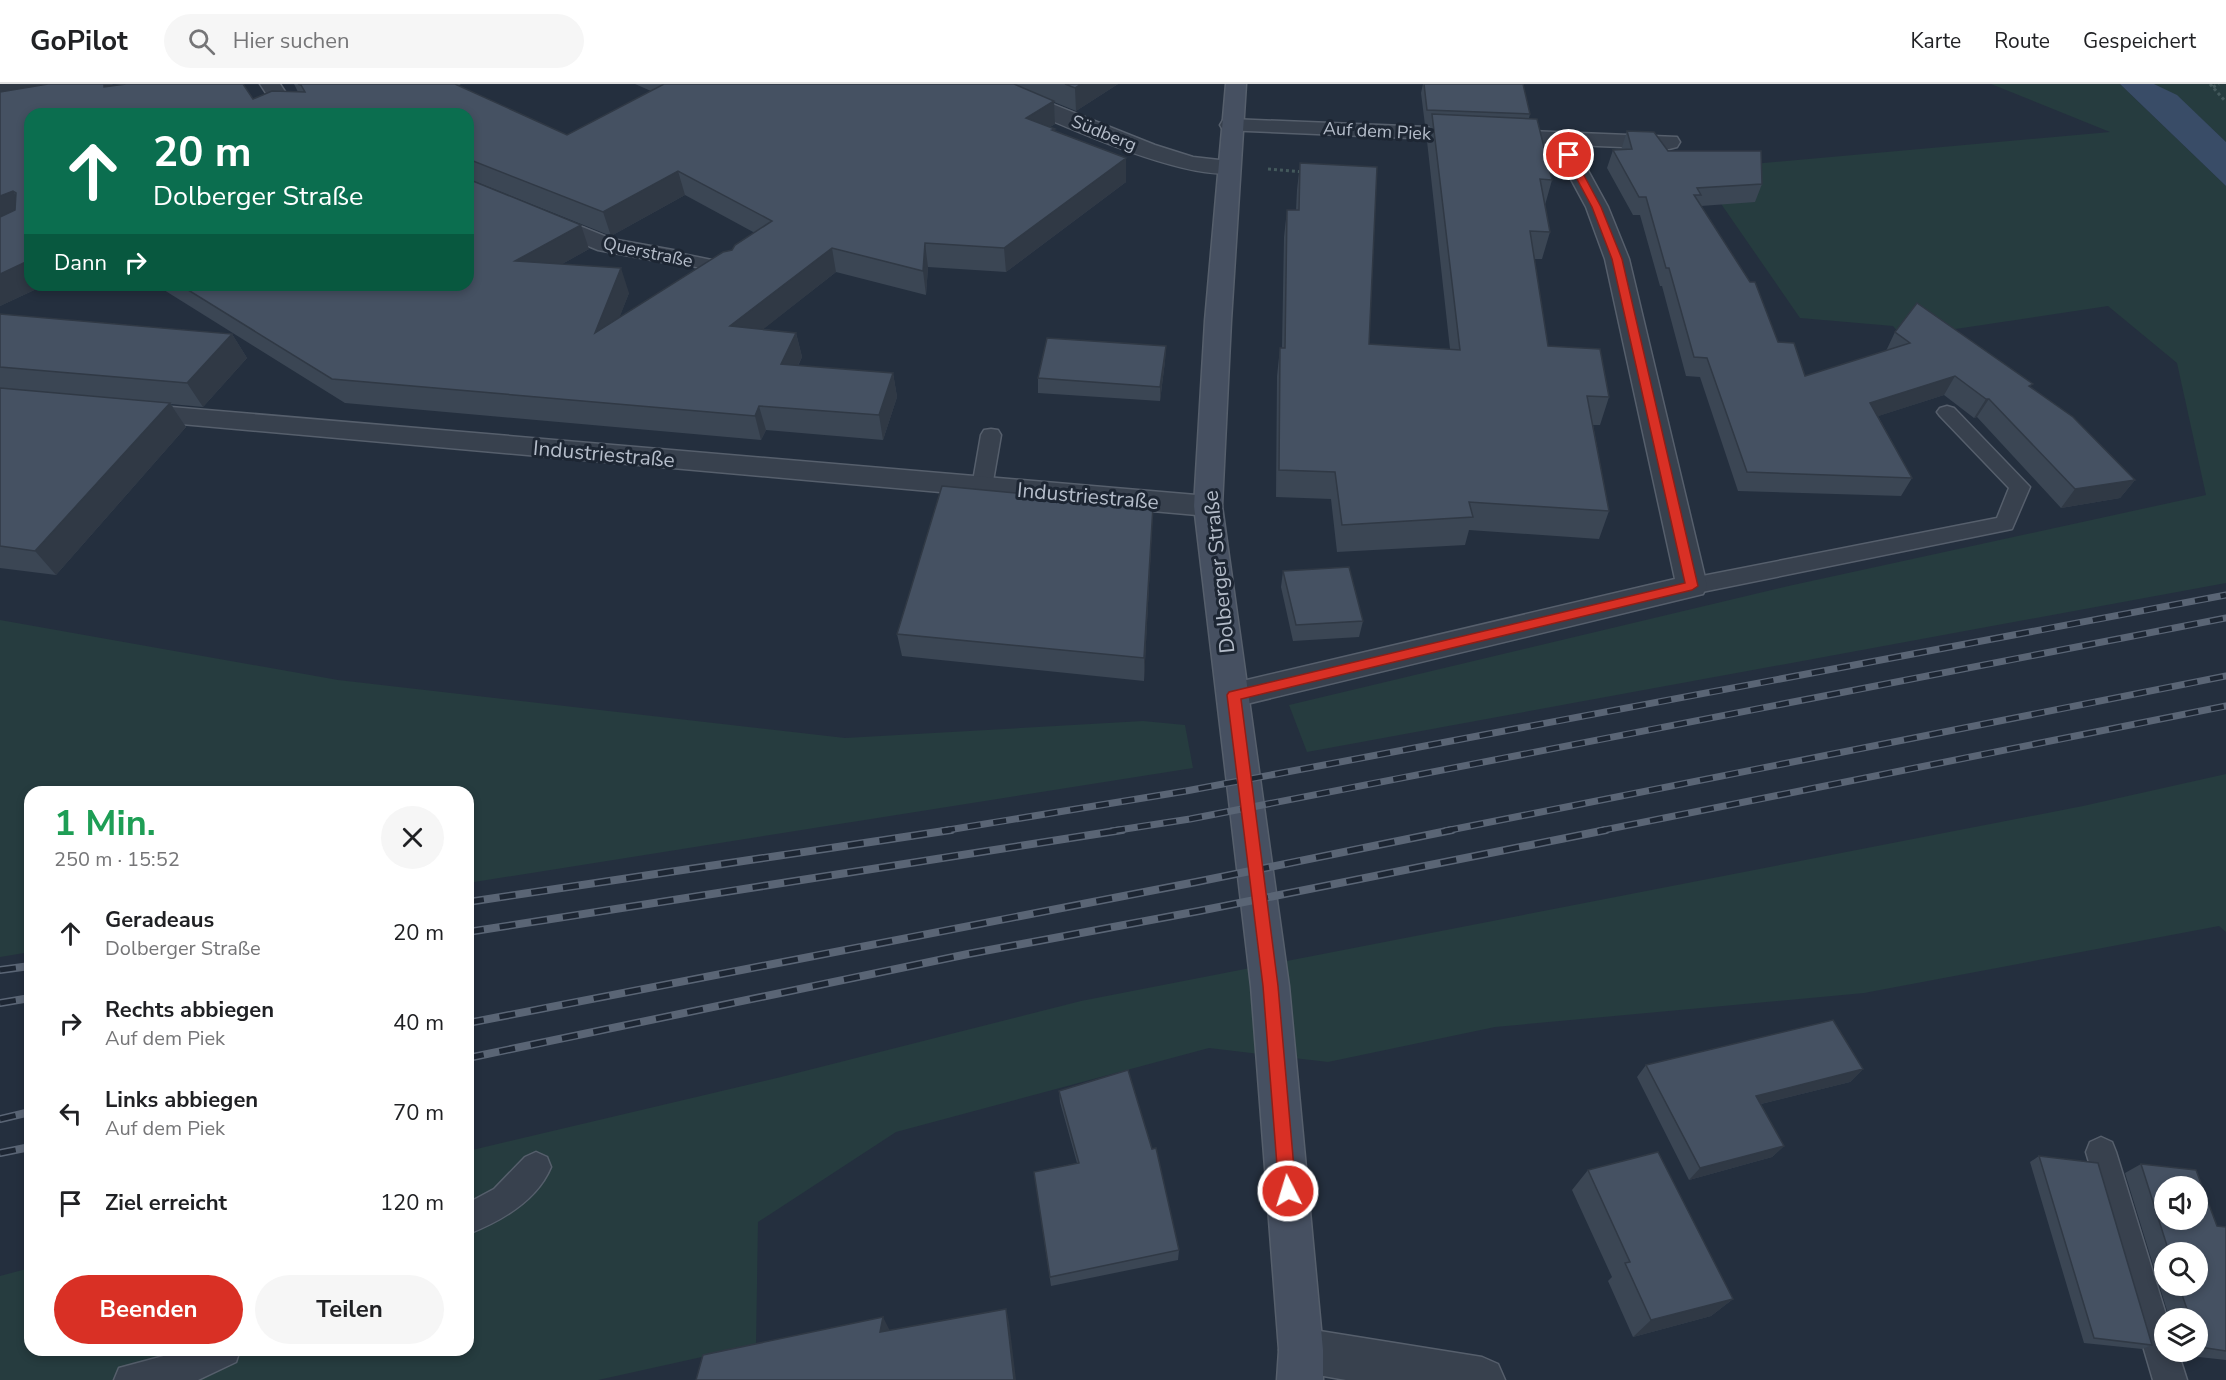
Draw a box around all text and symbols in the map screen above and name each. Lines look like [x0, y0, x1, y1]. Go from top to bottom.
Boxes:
search box [164, 14, 584, 68]
text: GoPilot [30, 22, 128, 60]
icon: search [185, 25, 218, 58]
text: Hier suchen [233, 26, 350, 56]
text: Karte [1911, 27, 1961, 55]
text: Route [1994, 27, 2050, 55]
text: Gespeichert [2083, 27, 2196, 55]
street label: Südberg [1068, 109, 1140, 157]
street label: Auf dem Piek [1322, 116, 1433, 146]
text: 20 m [153, 124, 252, 181]
pin [1543, 129, 1594, 180]
icon: ahead [54, 132, 132, 210]
icon: arrive [1552, 138, 1585, 171]
text: Dolberger Straße [153, 178, 363, 215]
street label: Querstraße [601, 231, 695, 273]
icon: right [119, 246, 152, 279]
text: Dann [54, 248, 107, 278]
street label: Industriestraße [532, 434, 676, 474]
street label: Industriestraße [1016, 476, 1160, 516]
street label: Dolberger Straße [1197, 489, 1241, 655]
text: 1 Min. [54, 799, 156, 848]
button: close [381, 806, 444, 869]
text: 250 m · 15:52 [54, 846, 180, 873]
text: Geradeaus [105, 905, 214, 935]
icon: ahead [54, 917, 87, 950]
text: 20 m [393, 918, 444, 948]
text: Dolberger Straße [105, 935, 261, 962]
text: Rechts abbiegen [105, 995, 274, 1025]
icon: right [54, 1007, 87, 1040]
text: 40 m [393, 1008, 444, 1038]
text: Auf dem Piek [105, 1025, 225, 1052]
text: Links abbiegen [105, 1085, 258, 1115]
icon: left [54, 1097, 87, 1130]
text: 70 m [393, 1098, 444, 1128]
text: Auf dem Piek [105, 1115, 225, 1142]
position arrow [1256, 1159, 1320, 1223]
map controls [2154, 1176, 2208, 1362]
button: sound [2154, 1176, 2208, 1230]
icon: arrive [54, 1187, 87, 1220]
text: Ziel erreicht [105, 1188, 227, 1218]
text: 120 m [380, 1188, 444, 1218]
button: search [2154, 1242, 2208, 1296]
button: Beenden [54, 1275, 243, 1344]
button: Teilen [255, 1275, 444, 1344]
button: layers [2154, 1308, 2208, 1362]

